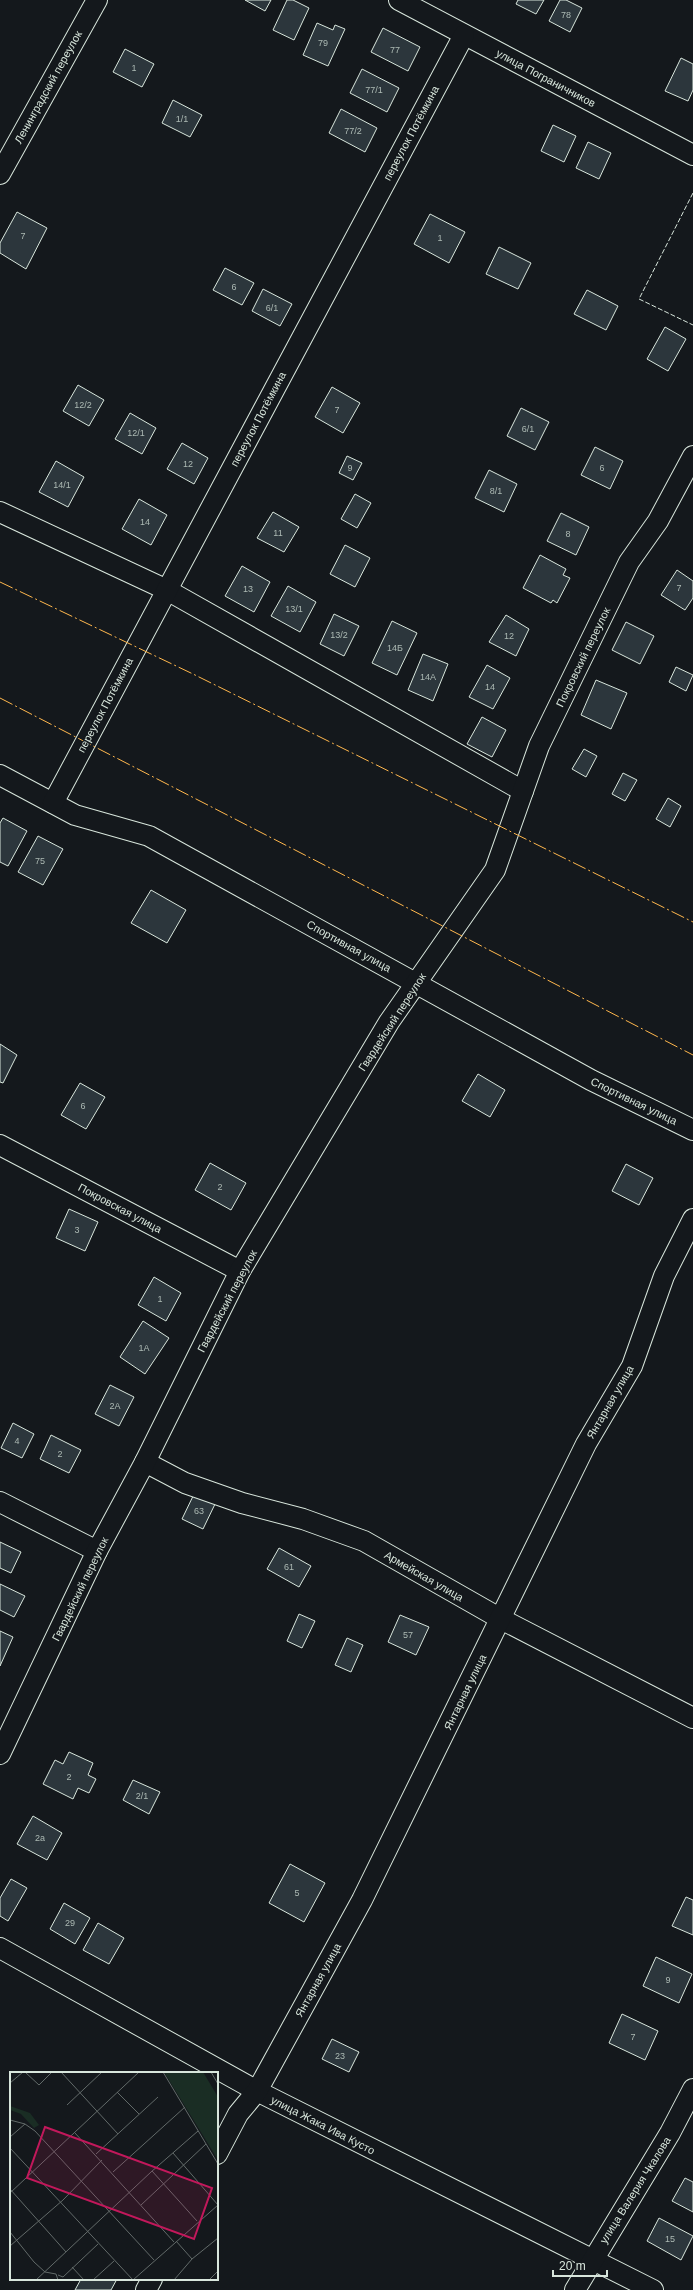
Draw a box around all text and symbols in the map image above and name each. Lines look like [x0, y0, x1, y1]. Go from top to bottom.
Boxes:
house number: 78 [561, 10, 571, 20]
street label: Ленинградский переулок [12, 28, 84, 145]
house number: 79 [318, 38, 328, 48]
house number: 77 [390, 45, 400, 55]
street label: улица Пограничников [494, 47, 598, 109]
house number: 1 [131, 63, 137, 73]
street label: переулок Потёмкина [381, 83, 442, 182]
house number: 77/1 [365, 85, 383, 95]
house number: 1/1 [176, 114, 188, 124]
house number: 77/2 [344, 126, 362, 136]
house number: 7 [20, 231, 26, 241]
house number: 1 [437, 233, 443, 243]
house number: 6 [231, 282, 237, 292]
house number: 6/1 [266, 303, 278, 313]
street label: переулок Потёмкина [228, 369, 289, 468]
house number: 12/2 [74, 400, 92, 410]
house number: 7 [334, 405, 340, 415]
house number: 6/1 [522, 424, 534, 434]
house number: 12/1 [127, 428, 145, 438]
house number: 12 [183, 459, 193, 469]
house number: 9 [347, 463, 353, 473]
house number: 6 [599, 463, 605, 473]
house number: 14/1 [53, 480, 71, 490]
house number: 8/1 [490, 486, 502, 496]
house number: 14 [140, 517, 150, 527]
house number: 11 [273, 528, 283, 538]
house number: 8 [565, 529, 571, 539]
house number: 7 [676, 583, 682, 593]
house number: 13 [243, 584, 253, 594]
house number: 13/1 [285, 604, 303, 614]
street label: Покровский переулок [554, 605, 612, 709]
house number: 13/2 [330, 630, 348, 640]
house number: 12 [504, 631, 514, 641]
house number: 14Б [387, 643, 403, 653]
street label: переулок Потёмкина [75, 655, 136, 754]
house number: 14А [420, 672, 436, 682]
house number: 14 [485, 682, 495, 692]
house number: 75 [35, 856, 45, 866]
street label: Спортивная улица [305, 918, 394, 975]
street label: Гвардейский переулок [356, 971, 428, 1073]
street label: Спортивная улица [589, 1075, 680, 1127]
house number: 6 [80, 1101, 86, 1111]
street label: Покровская улица [76, 1181, 165, 1235]
house number: 2 [217, 1182, 223, 1192]
house number: 3 [74, 1225, 80, 1235]
street label: Гвардейский переулок [195, 1248, 259, 1354]
house number: 1 [157, 1294, 163, 1304]
house number: 1А [138, 1343, 150, 1353]
street label: Янтарная улица [584, 1362, 636, 1441]
house number: 2А [109, 1401, 121, 1411]
house number: 4 [14, 1436, 20, 1446]
house number: 2 [57, 1449, 63, 1459]
house number: 63 [194, 1506, 204, 1516]
street label: Гвардейский переулок [50, 1535, 111, 1643]
street label: Армейская улица [382, 1549, 466, 1604]
house number: 61 [284, 1562, 294, 1572]
house number: 57 [403, 1630, 413, 1640]
street label: Янтарная улица [441, 1651, 489, 1732]
house number: 2 [66, 1772, 72, 1782]
house number: 2/1 [136, 1791, 148, 1801]
house number: 2а [35, 1833, 45, 1843]
house number: 5 [294, 1888, 300, 1898]
house number: 29 [65, 1918, 75, 1928]
street label: Янтарная улица [293, 1940, 344, 2019]
house number: 9 [665, 1975, 671, 1985]
house number: 7 [630, 2032, 636, 2042]
house number: 23 [335, 2051, 345, 2061]
inset map [10, 2072, 218, 2280]
street label: улица Жака Ива Кусто [269, 2094, 377, 2156]
street label: улица Валерия Чкалова [597, 2134, 673, 2246]
house number: 15 [665, 2234, 675, 2244]
scale bar [553, 2252, 607, 2278]
text: 20 m [559, 2259, 586, 2273]

